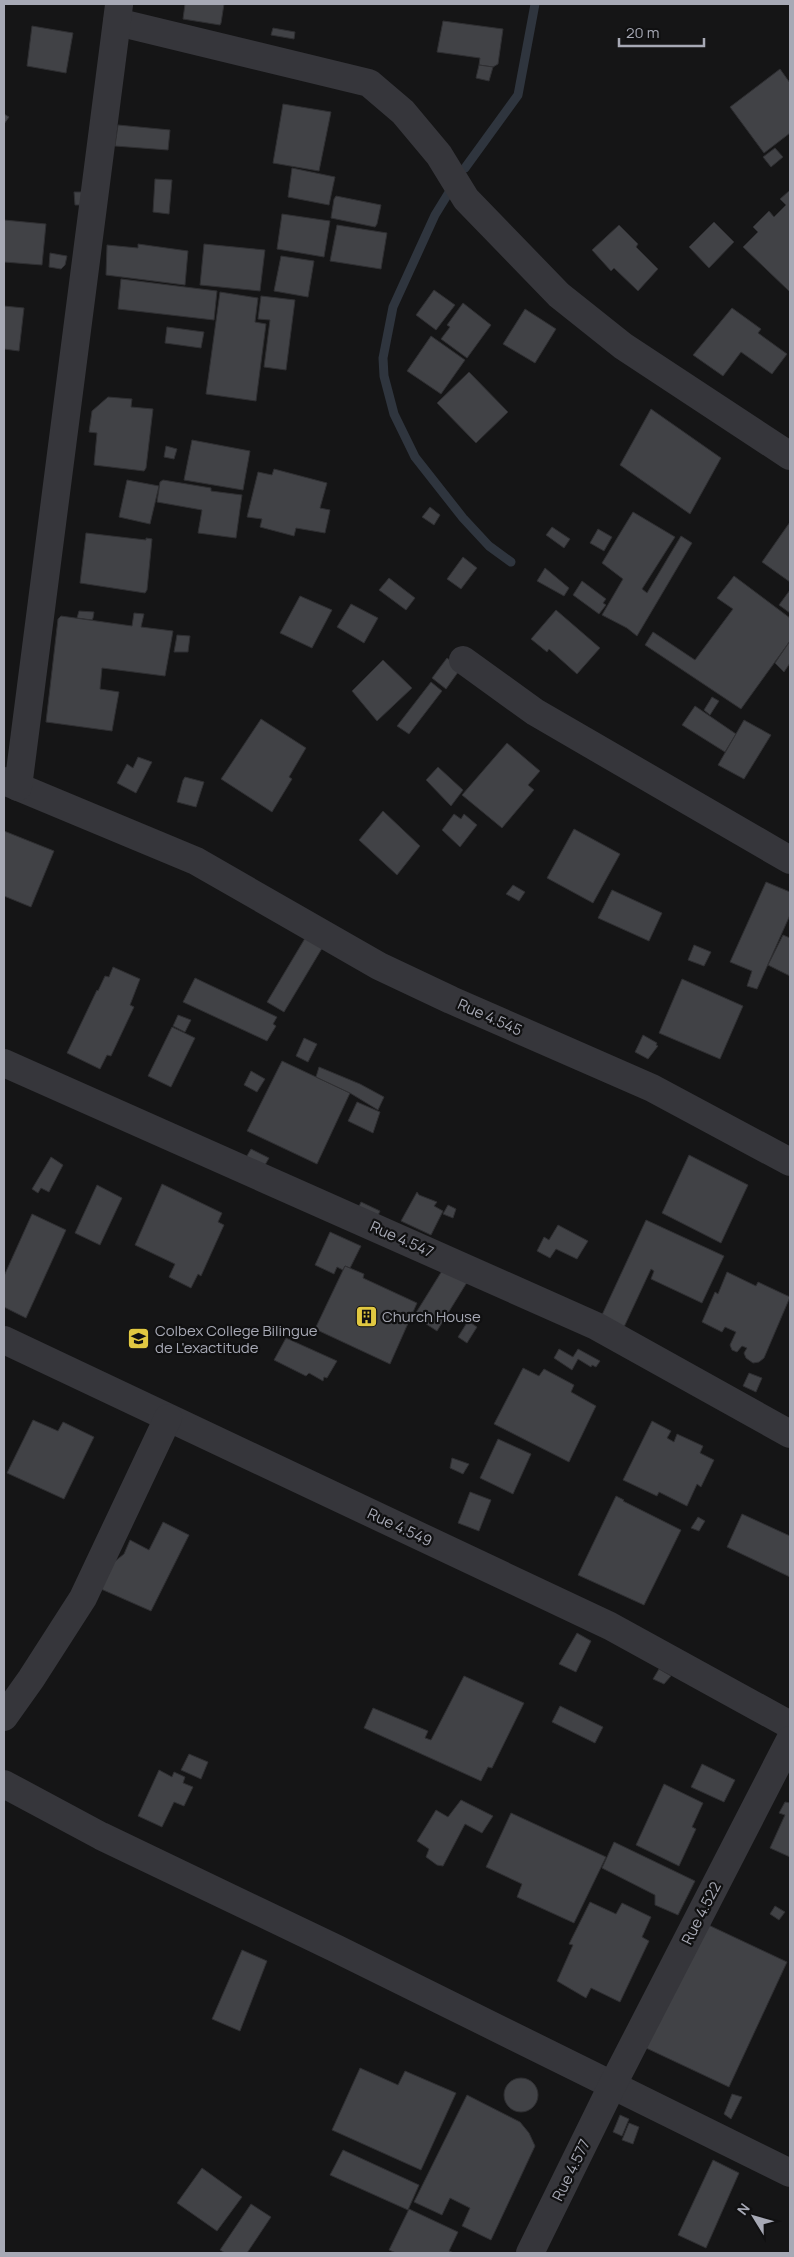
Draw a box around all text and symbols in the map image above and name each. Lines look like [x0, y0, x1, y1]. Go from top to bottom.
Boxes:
scale bar [619, 15, 704, 47]
text: 20 m [626, 22, 659, 43]
street label: Rue 4.545 [454, 993, 526, 1041]
street label: Rue 4.547 [367, 1216, 437, 1262]
building icon: Church House [354, 1304, 378, 1328]
place label: Church House [382, 1306, 481, 1327]
place label: Colbex College Bilingue de L'exactitude [155, 1320, 318, 1358]
school or university icon: Colbex College Bilingue de L'exactitude [127, 1327, 151, 1351]
street label: Rue 4.549 [364, 1503, 436, 1551]
street label: Rue 4.522 [676, 1878, 726, 1948]
street label: Rue 4.577 [547, 2135, 595, 2205]
north arrow [729, 2192, 779, 2242]
text: N [733, 2199, 754, 2219]

